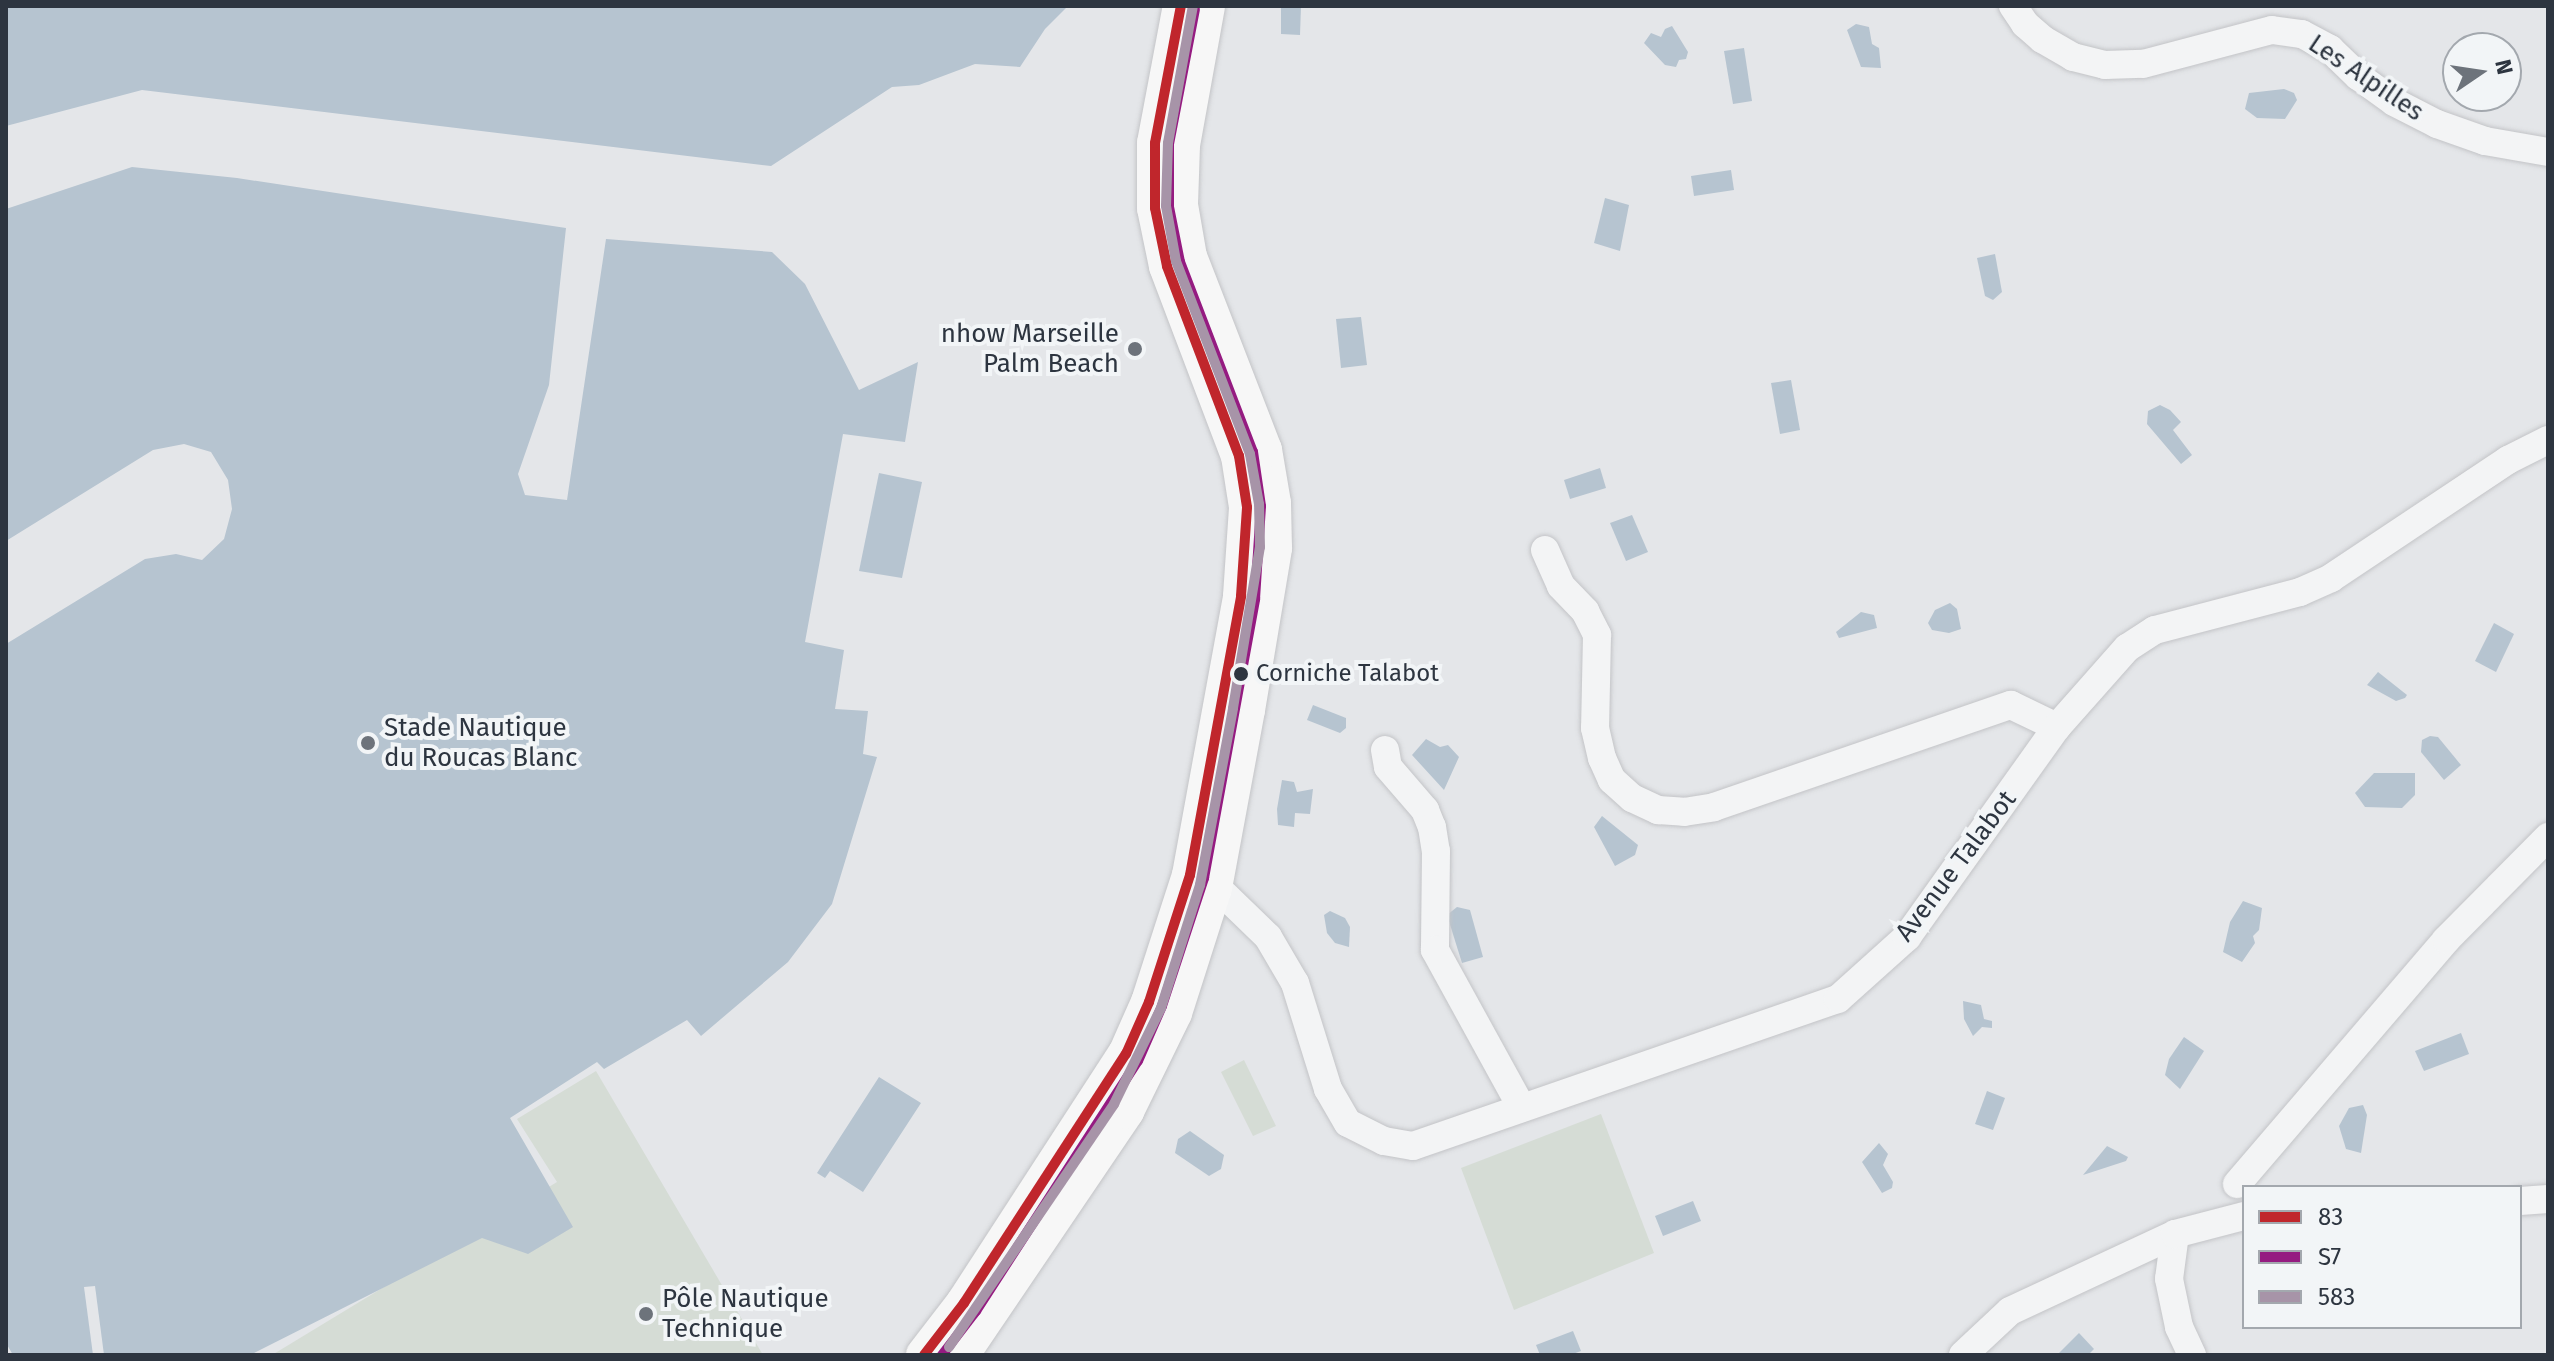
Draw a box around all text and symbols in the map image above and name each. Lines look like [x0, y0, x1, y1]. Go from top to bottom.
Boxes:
street label: Les Alpilles [2302, 28, 2430, 128]
north arrow [2442, 32, 2522, 112]
text: N [2489, 57, 2519, 77]
place label: nhow Marseille Palm Beach [941, 318, 1119, 380]
marker: nhow Marseille Palm Beach [1126, 340, 1144, 358]
place label: Corniche Talabot [1256, 660, 1439, 688]
marker: Corniche Talabot [1233, 666, 1249, 682]
place label: Stade Nautique du Roucas Blanc [384, 712, 577, 774]
marker: Stade Nautique du Roucas Blanc [359, 734, 377, 752]
street label: Avenue Talabot [1889, 784, 2023, 948]
legend [2242, 1185, 2522, 1329]
text: 83 [2318, 1203, 2343, 1231]
text: S7 [2318, 1243, 2341, 1271]
place label: Pôle Nautique Technique [662, 1283, 829, 1344]
text: 583 [2318, 1283, 2355, 1311]
marker: Pôle Nautique Technique [637, 1305, 655, 1323]

